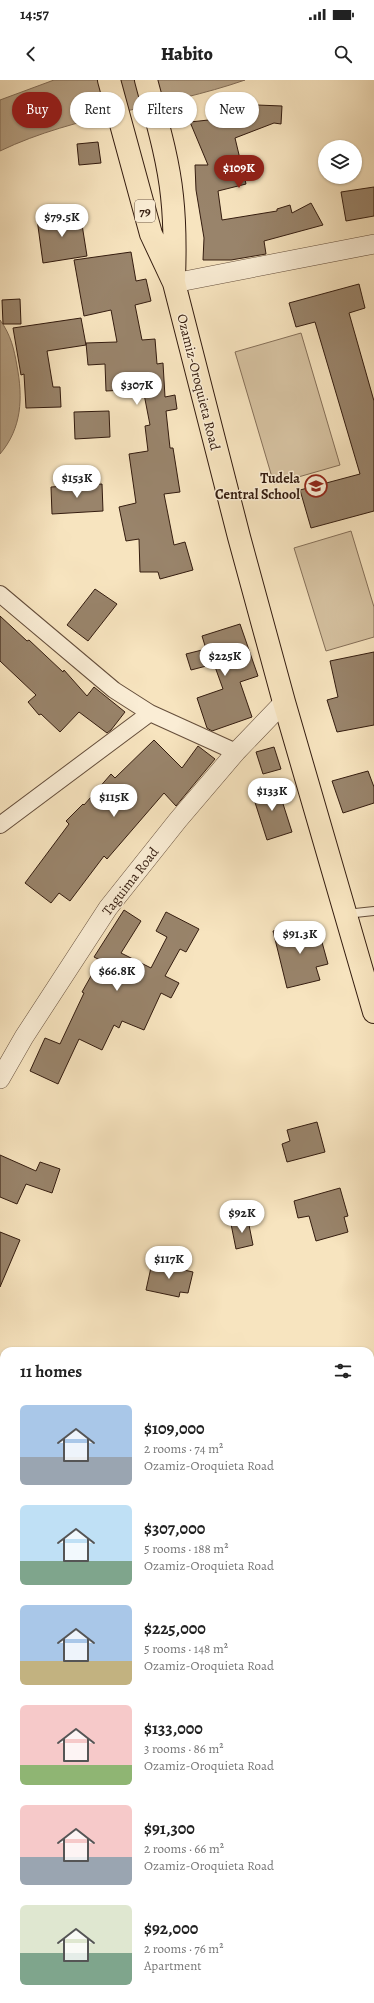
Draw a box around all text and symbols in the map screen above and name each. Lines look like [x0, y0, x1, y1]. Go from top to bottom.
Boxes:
text: 14:57 [20, 4, 49, 24]
text: Habito [161, 42, 213, 66]
icon: back [20, 43, 42, 65]
icon: search [332, 43, 354, 65]
chip: Buy [12, 92, 62, 128]
chip: Rent [70, 92, 125, 128]
chip: Filters [133, 92, 197, 128]
chip: New [205, 92, 259, 128]
map controls [318, 140, 362, 184]
button: layers [318, 140, 362, 184]
pin: $109K [211, 155, 267, 189]
text: $109K [223, 159, 255, 176]
road number: 79 [135, 200, 155, 222]
pin: $79.5K [29, 204, 95, 238]
text: $79.5K [44, 208, 80, 225]
street label: Ozamiz-Oroquieta Road [172, 312, 225, 453]
pin: $307K [109, 372, 165, 406]
text: $307K [121, 376, 153, 393]
pin: $153K [49, 465, 105, 499]
text: $153K [62, 469, 92, 486]
place label: Tudela Central School [215, 469, 300, 504]
school or university icon: Tudela Central School [303, 473, 329, 499]
pin: $225K [197, 643, 253, 677]
text: $225K [209, 647, 241, 664]
pin: $133K [244, 778, 300, 812]
text: $133K [257, 782, 287, 799]
pin: $115K [86, 784, 142, 818]
text: $115K [99, 788, 129, 805]
street label: Taguima Road [98, 843, 163, 920]
pin: $91.3K [267, 921, 333, 955]
text: $91.3K [283, 925, 317, 942]
pin: $66.8K [84, 958, 150, 992]
text: $66.8K [99, 962, 135, 979]
pin: $92K [218, 1200, 266, 1234]
text: $92K [229, 1204, 255, 1221]
pin: $117K [141, 1246, 197, 1280]
text: $117K [154, 1250, 184, 1267]
text: 11 homes [20, 1360, 82, 1383]
icon: filters [332, 1360, 354, 1382]
text: $109,000 [144, 1417, 205, 1440]
icon: home [52, 1421, 100, 1469]
text: 2 rooms · 74 m² [144, 1440, 223, 1457]
text: Ozamiz-Oroquieta Road [144, 1457, 274, 1474]
text: $307,000 [144, 1517, 205, 1540]
icon: home [52, 1521, 100, 1569]
text: 5 rooms · 188 m² [144, 1540, 228, 1557]
text: Ozamiz-Oroquieta Road [144, 1557, 274, 1574]
text: $225,000 [144, 1617, 206, 1640]
icon: home [52, 1621, 100, 1669]
text: 5 rooms · 148 m² [144, 1640, 228, 1657]
text: Ozamiz-Oroquieta Road [144, 1657, 274, 1674]
text: $133,000 [144, 1717, 203, 1740]
icon: home [52, 1721, 100, 1769]
text: 3 rooms · 86 m² [144, 1740, 224, 1757]
text: Ozamiz-Oroquieta Road [144, 1757, 274, 1774]
text: $91,300 [144, 1817, 195, 1840]
icon: home [52, 1821, 100, 1869]
text: 2 rooms · 66 m² [144, 1840, 224, 1857]
text: Ozamiz-Oroquieta Road [144, 1857, 274, 1874]
text: $92,000 [144, 1917, 198, 1940]
icon: home [52, 1921, 100, 1969]
text: 2 rooms · 76 m² [144, 1940, 223, 1957]
text: Apartment [144, 1957, 202, 1974]

